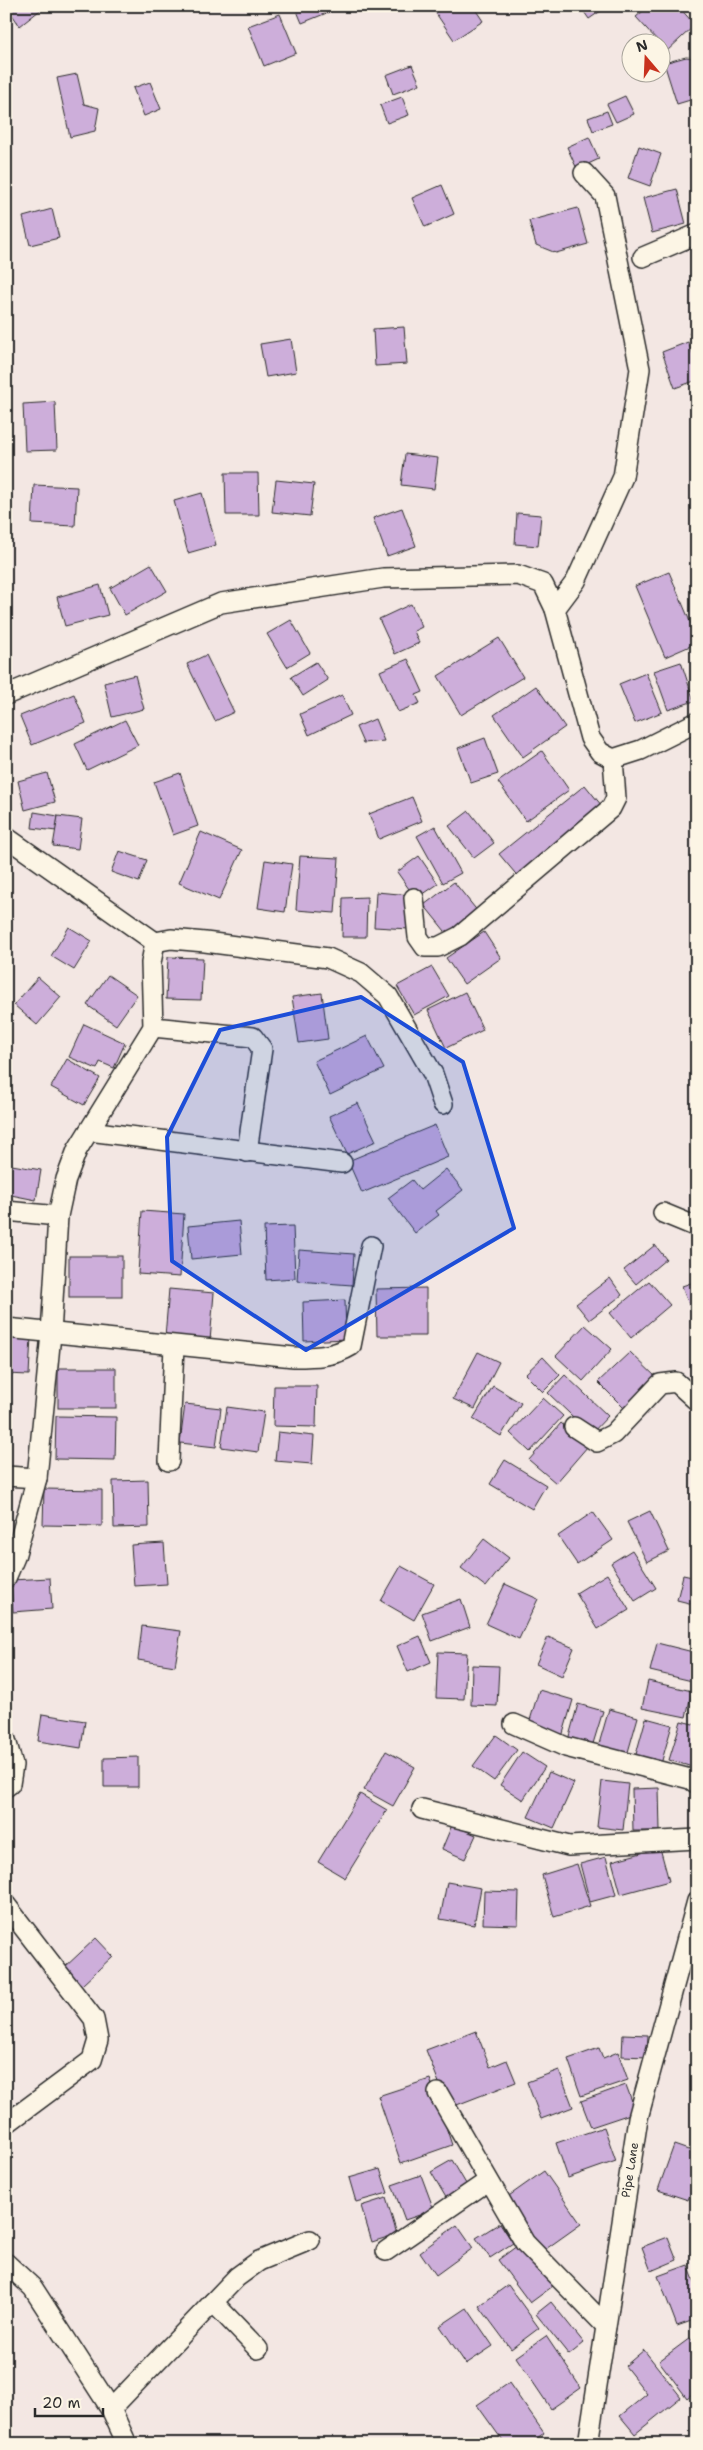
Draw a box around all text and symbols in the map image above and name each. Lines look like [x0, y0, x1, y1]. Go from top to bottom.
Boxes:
north arrow [620, 32, 670, 82]
text: N [634, 35, 650, 56]
street label: Pipe Lane [618, 2141, 642, 2199]
scale bar [35, 2385, 102, 2417]
text: 20 m [42, 2393, 81, 2413]

